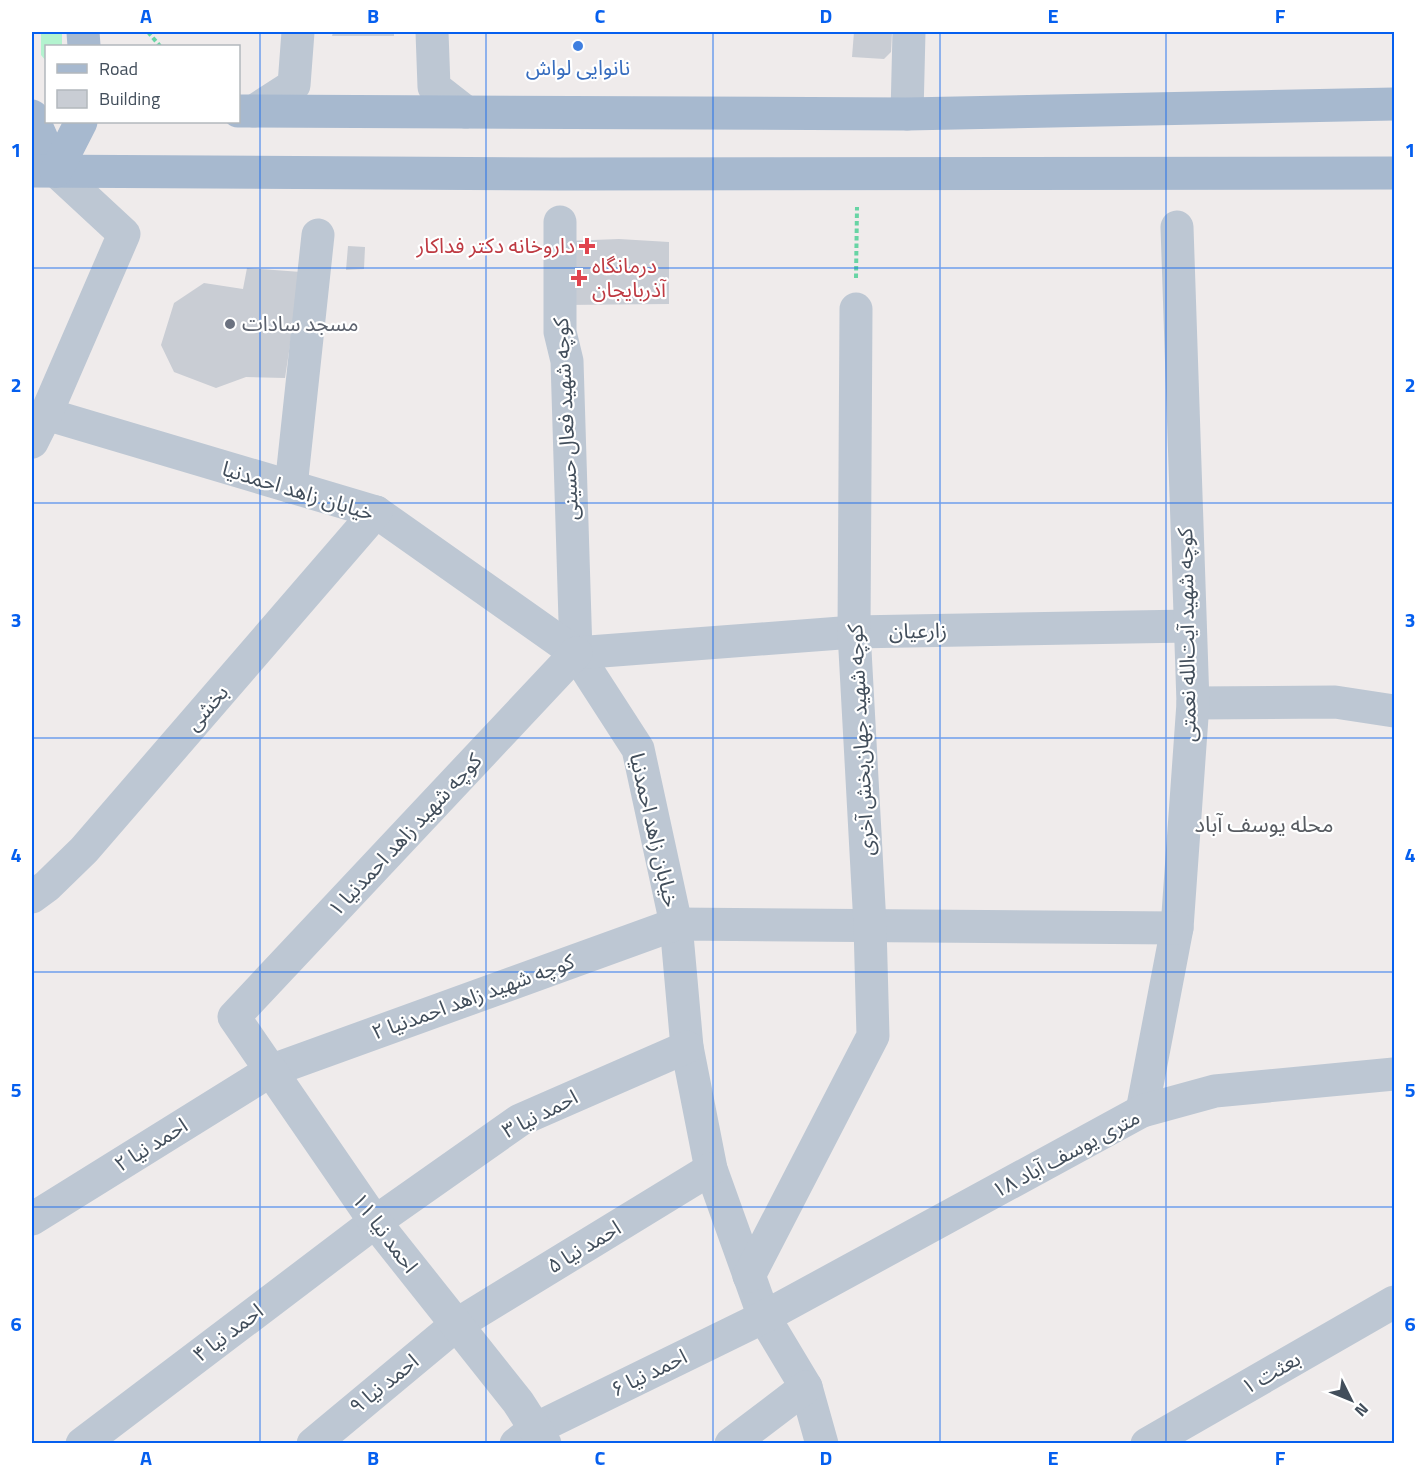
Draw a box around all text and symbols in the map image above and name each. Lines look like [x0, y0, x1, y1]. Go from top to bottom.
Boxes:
text: A [140, 0, 152, 31]
text: B [367, 0, 379, 31]
text: C [595, 0, 606, 31]
text: D [820, 0, 832, 31]
text: E [1047, 0, 1059, 31]
text: F [1275, 0, 1286, 31]
marker: نانوایی لواش [571, 39, 585, 53]
legend [45, 45, 240, 123]
place label: نانوایی لواش [526, 51, 630, 83]
text: Road [99, 55, 138, 82]
text: Building [99, 85, 160, 112]
text: 1 [10, 134, 22, 165]
text: 1 [1404, 134, 1416, 165]
place label: داروخانه دکتر فداکار [415, 229, 575, 261]
marker: داروخانه دکتر فداکار [580, 239, 594, 253]
place label: درمانگاه آذربایجان [592, 249, 667, 305]
marker: درمانگاه آذربایجان [570, 269, 588, 287]
place label: مسجد سادات [242, 307, 359, 339]
marker: مسجد سادات [223, 317, 237, 331]
street label: کوچه شهید فعال حسینی [544, 317, 586, 521]
text: 2 [10, 369, 22, 400]
text: 2 [1404, 369, 1416, 400]
street label: خیابان زاهد احمدنیا [218, 452, 378, 528]
street label: کوچه شهید آیت‌الله نعمتی [1168, 527, 1204, 742]
text: 3 [10, 604, 22, 635]
text: 3 [1404, 604, 1416, 635]
street label: زارعیان [889, 613, 947, 647]
street label: کوچه شهید جهان‌بخش آخری [838, 623, 882, 857]
street label: بخشی [177, 677, 235, 738]
street label: کوچه شهید زاهد احمدنیا ۱ [320, 745, 489, 923]
street label: خیابان زاهد احمدنیا [622, 750, 688, 910]
district label: محله یوسف آباد [1195, 807, 1333, 841]
text: 4 [10, 839, 22, 870]
text: 4 [1404, 839, 1416, 870]
street label: کوچه شهید زاهد احمدنیا ۲ [367, 944, 579, 1048]
text: 5 [10, 1074, 22, 1105]
text: 5 [1404, 1074, 1416, 1105]
street label: احمد نیا ۳ [496, 1080, 583, 1146]
street label: ۱۸ متری یوسف آباد [986, 1101, 1145, 1206]
street label: احمد نیا ۲ [107, 1109, 194, 1179]
street label: احمد نیا ۱۱ [345, 1185, 427, 1279]
street label: احمد نیا ۵ [540, 1211, 627, 1281]
street label: احمد نیا ۴ [185, 1295, 270, 1370]
text: 6 [10, 1308, 22, 1339]
text: 6 [1404, 1308, 1416, 1339]
street label: احمد نیا ۶ [605, 1340, 692, 1404]
street label: بعثت ۱ [1235, 1342, 1306, 1402]
street label: احمد نیا ۹ [342, 1345, 425, 1421]
north arrow [1321, 1370, 1381, 1430]
text: N [1349, 1398, 1375, 1422]
text: A [140, 1442, 152, 1473]
text: B [367, 1442, 379, 1473]
text: C [595, 1442, 606, 1473]
text: D [820, 1442, 832, 1473]
text: E [1047, 1442, 1059, 1473]
text: F [1275, 1442, 1286, 1473]

